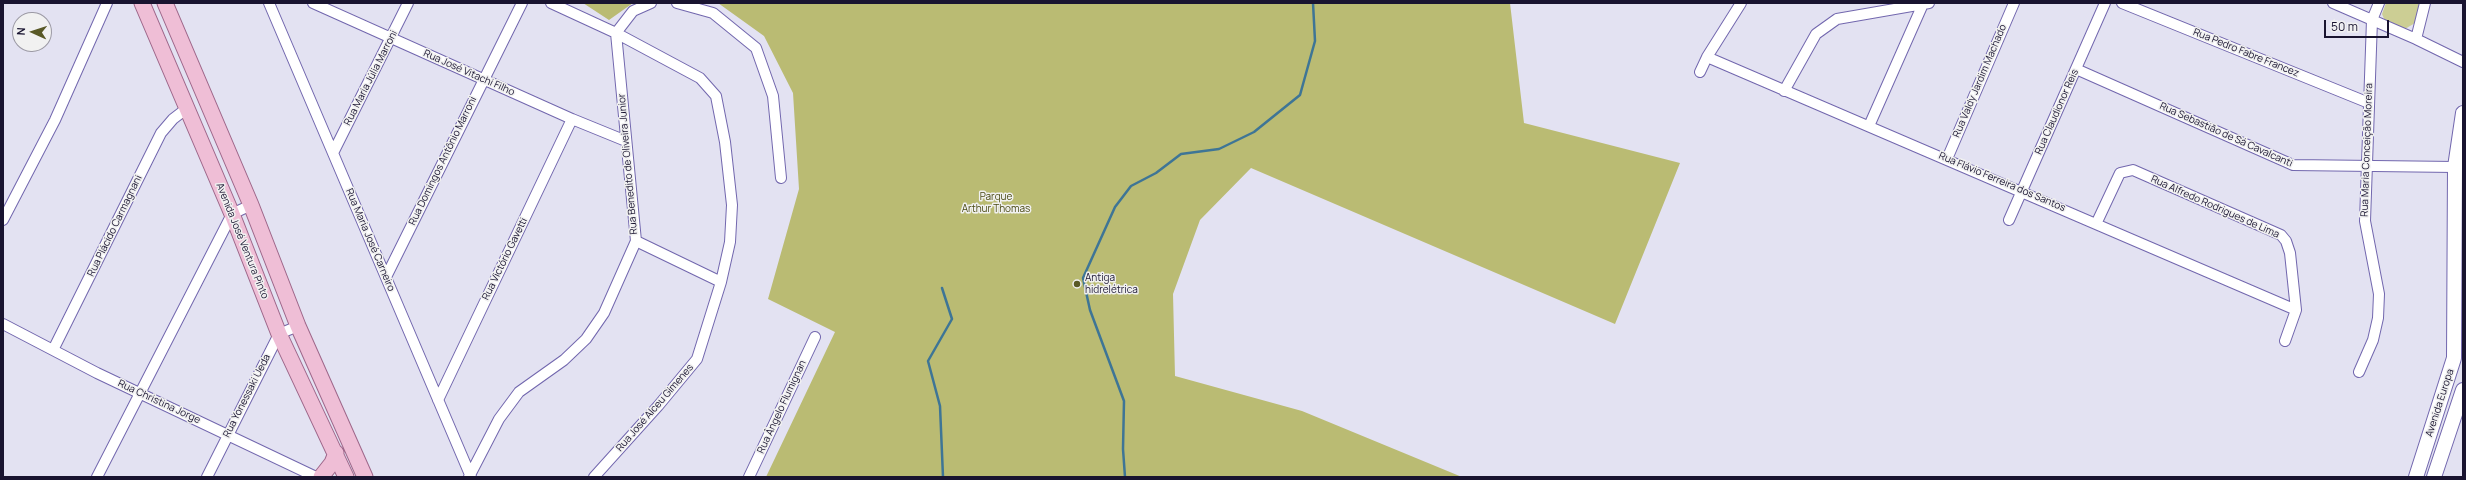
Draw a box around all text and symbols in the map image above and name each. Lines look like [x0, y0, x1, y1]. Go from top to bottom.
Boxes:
north arrow [12, 12, 52, 52]
scale bar [2326, 12, 2391, 38]
text: 50 m [2331, 18, 2358, 35]
street label: Rua Valdy Jardim Machado [1951, 23, 2009, 139]
street label: Rua Pedro Fabre Francez [2191, 26, 2301, 80]
text: N [13, 27, 28, 36]
street label: Rua Maria Júlia Marroni [342, 28, 400, 128]
street label: Rua José Vitachi Filho [422, 47, 516, 99]
street label: Rua Claudionor Reis [2033, 67, 2081, 157]
street label: Rua Maria Conceição Moreira [2359, 83, 2375, 217]
street label: Rua Benedito de Oliveira Junior [616, 93, 640, 235]
street label: Rua Domingos Antônio Marroni [407, 95, 479, 227]
street label: Rua Sebastião de Sá Cavalcanti [2158, 100, 2294, 170]
street label: Rua Flávio Ferreira dos Santos [1937, 150, 2067, 214]
street label: Rua Plácido Carmagnani [85, 173, 145, 279]
street label: Rua Alfredo Rodrigues de Lima [2149, 173, 2281, 241]
street label: Avenida José Ventura Pinto [213, 181, 271, 301]
street label: Rua Maria José Carneiro [343, 187, 397, 293]
park label: Parque Arthur Thomas [962, 191, 1030, 214]
street label: Rua Victório Gavetti [480, 216, 530, 302]
place label: Antiga hidrelétrica [1085, 272, 1138, 296]
marker: Antiga hidrelétrica [1072, 279, 1082, 289]
street label: Rua Yonessaki Ueda [221, 352, 273, 440]
street label: Rua Ângelo Flumignan [755, 358, 809, 456]
street label: Rua José Alceu Gimenes [614, 362, 696, 454]
street label: Avenida Europa [2423, 367, 2457, 439]
street label: Rua Christina Jorge [116, 378, 202, 426]

